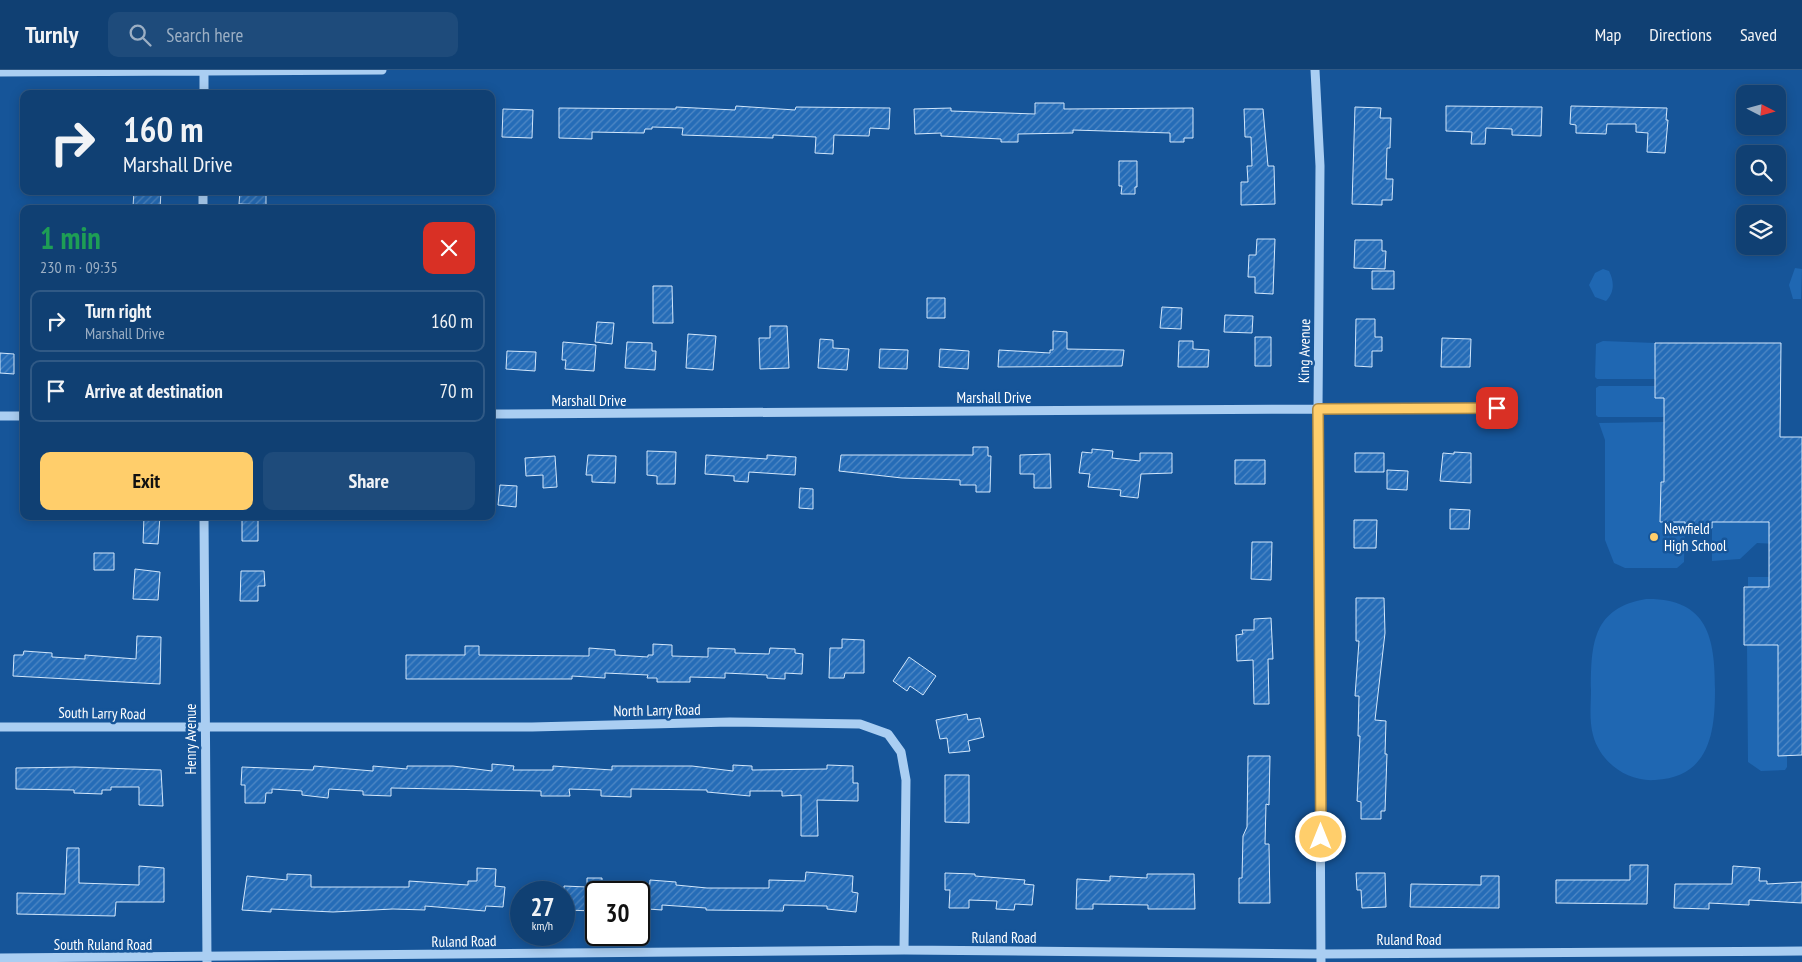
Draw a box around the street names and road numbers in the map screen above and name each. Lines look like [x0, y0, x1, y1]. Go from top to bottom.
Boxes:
street label: King Avenue [1294, 319, 1314, 383]
street label: Marshall Drive [957, 388, 1031, 407]
street label: Marshall Drive [552, 391, 626, 410]
street label: North Larry Road [613, 700, 701, 720]
street label: South Larry Road [58, 703, 146, 723]
street label: Henry Avenue [181, 704, 200, 774]
street label: Ruland Road [971, 928, 1037, 947]
street label: Ruland Road [1376, 930, 1442, 949]
street label: Ruland Road [431, 931, 497, 951]
street label: South Ruland Road [54, 935, 152, 954]

